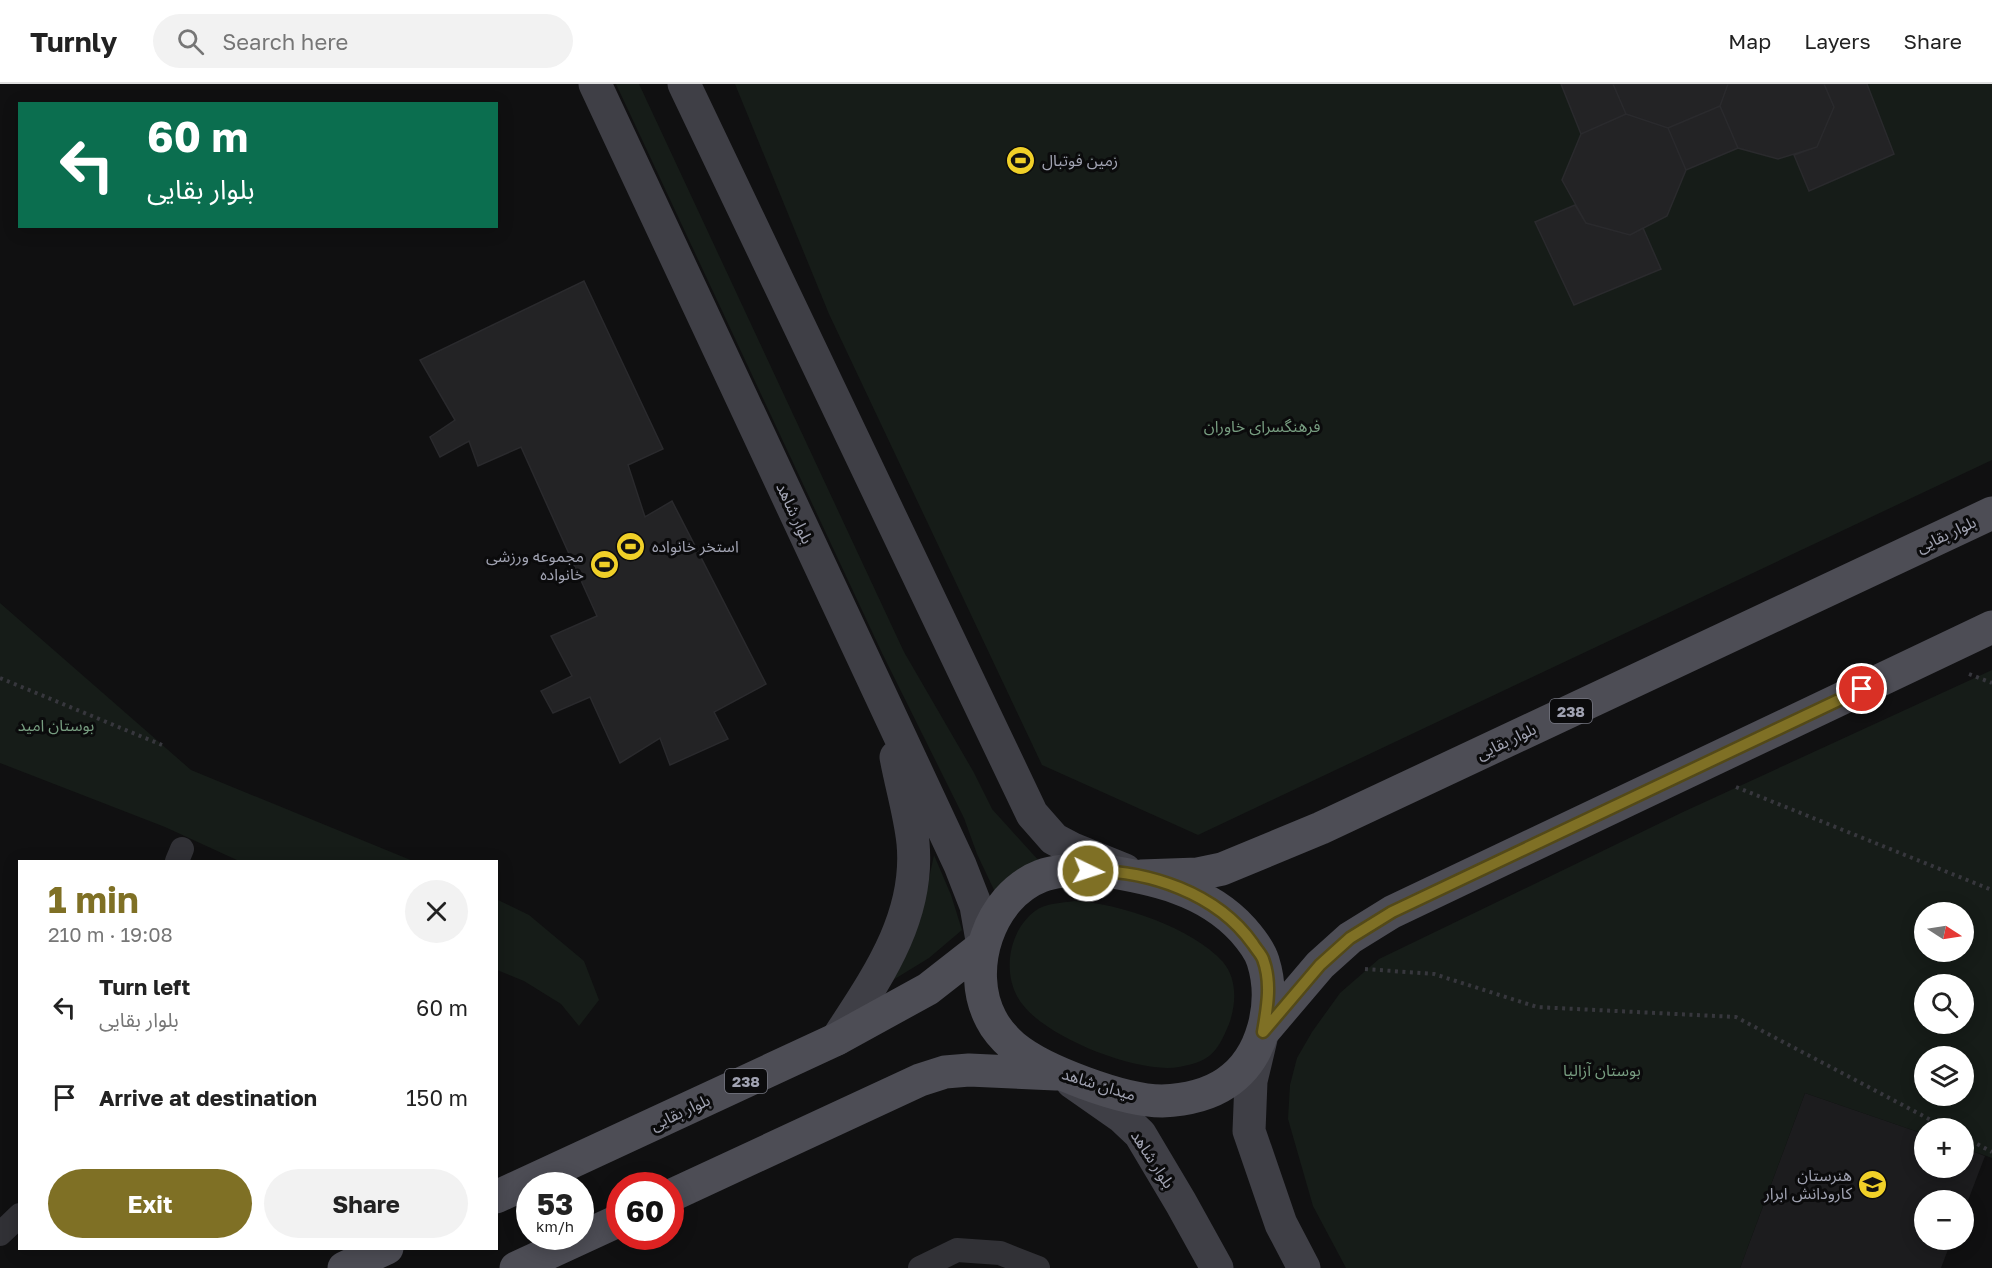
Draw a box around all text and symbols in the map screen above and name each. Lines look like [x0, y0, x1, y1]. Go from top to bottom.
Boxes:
search box [153, 14, 573, 68]
text: Turnly [30, 25, 117, 58]
icon: search [174, 25, 207, 58]
text: Search here [222, 28, 348, 55]
text: Map [1728, 28, 1771, 54]
text: Layers [1804, 28, 1871, 54]
text: Share [1904, 28, 1962, 54]
text: 60 m [147, 111, 248, 161]
icon: left [48, 126, 126, 204]
sports icon: زمین فوتبال [1005, 144, 1037, 176]
place label: زمین فوتبال [1042, 150, 1118, 171]
text: بلوار بقایی [147, 173, 255, 205]
park label: فرهنگسرای خاوران [1204, 416, 1320, 436]
street label: بلوار شاهد [772, 479, 818, 547]
street label: بلوار بقایی [1913, 511, 1979, 557]
sports icon: استخر خانواده [615, 530, 647, 562]
place label: استخر خانواده [652, 536, 739, 556]
place label: مجموعه ورزشی خانواده [486, 546, 584, 584]
sports icon: مجموعه ورزشی خانواده [589, 549, 621, 581]
pin [1836, 663, 1887, 714]
icon: arrive [1845, 672, 1878, 705]
road number: 238 [1550, 699, 1592, 723]
park label: بوستان امید [18, 715, 94, 735]
street label: بلوار بقایی [1473, 718, 1539, 764]
position arrow [1056, 839, 1120, 903]
text: 1 min [48, 878, 139, 921]
button: close [405, 880, 468, 943]
north arrow [1914, 902, 1974, 962]
map controls [1914, 902, 1974, 1250]
text: 210 m · 19:08 [48, 922, 173, 946]
text: Turn left [99, 973, 190, 1000]
button: search [1914, 974, 1974, 1034]
icon: left [48, 991, 81, 1024]
text: 60 m [416, 994, 468, 1021]
text: بلوار بقایی [99, 1007, 179, 1031]
button: layers [1914, 1046, 1974, 1106]
park label: بوستان آزالیا [1563, 1060, 1641, 1080]
street label: میدان شاهد [1059, 1063, 1139, 1105]
road number: 238 [725, 1069, 767, 1093]
icon: arrive [48, 1081, 81, 1114]
text: Arrive at destination [99, 1084, 317, 1111]
text: 150 m [406, 1084, 468, 1111]
street label: بلوار بقایی [647, 1089, 713, 1135]
button: + [1914, 1118, 1974, 1178]
street label: بلوار شاهد [1127, 1126, 1179, 1192]
place label: هنرستان کارودانش ابرار [1763, 1165, 1852, 1203]
school or university icon: هنرستان کارودانش ابرار [1857, 1168, 1889, 1200]
button: Exit [48, 1169, 252, 1238]
button: Share [264, 1169, 468, 1238]
speed limit sign: 60 [606, 1172, 684, 1250]
text: 53 [537, 1186, 573, 1222]
button: − [1914, 1190, 1974, 1250]
text: km/h [536, 1217, 574, 1235]

